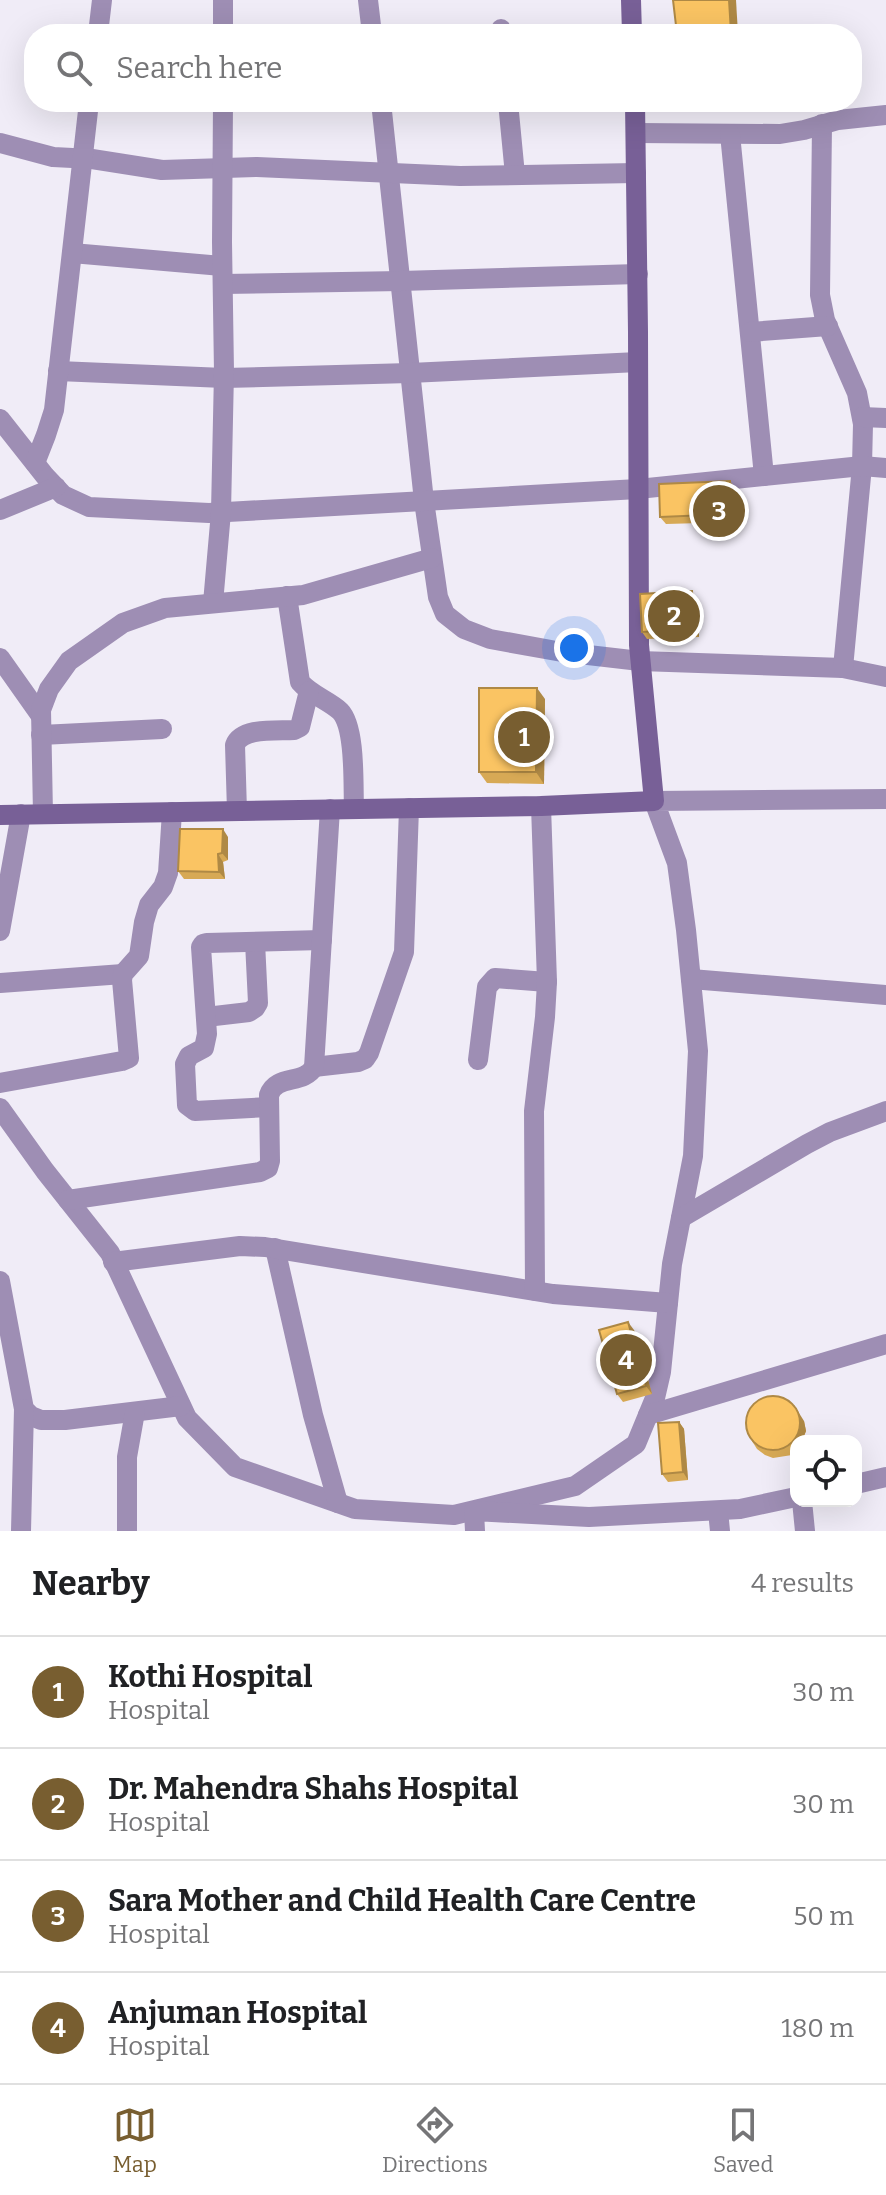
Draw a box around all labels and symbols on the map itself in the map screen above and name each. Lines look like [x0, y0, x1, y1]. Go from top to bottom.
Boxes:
pin: 3 [693, 481, 745, 541]
pin: 2 [648, 586, 700, 646]
your location [554, 628, 594, 668]
pin: 1 [498, 707, 550, 767]
pin: 4 [600, 1330, 652, 1390]

